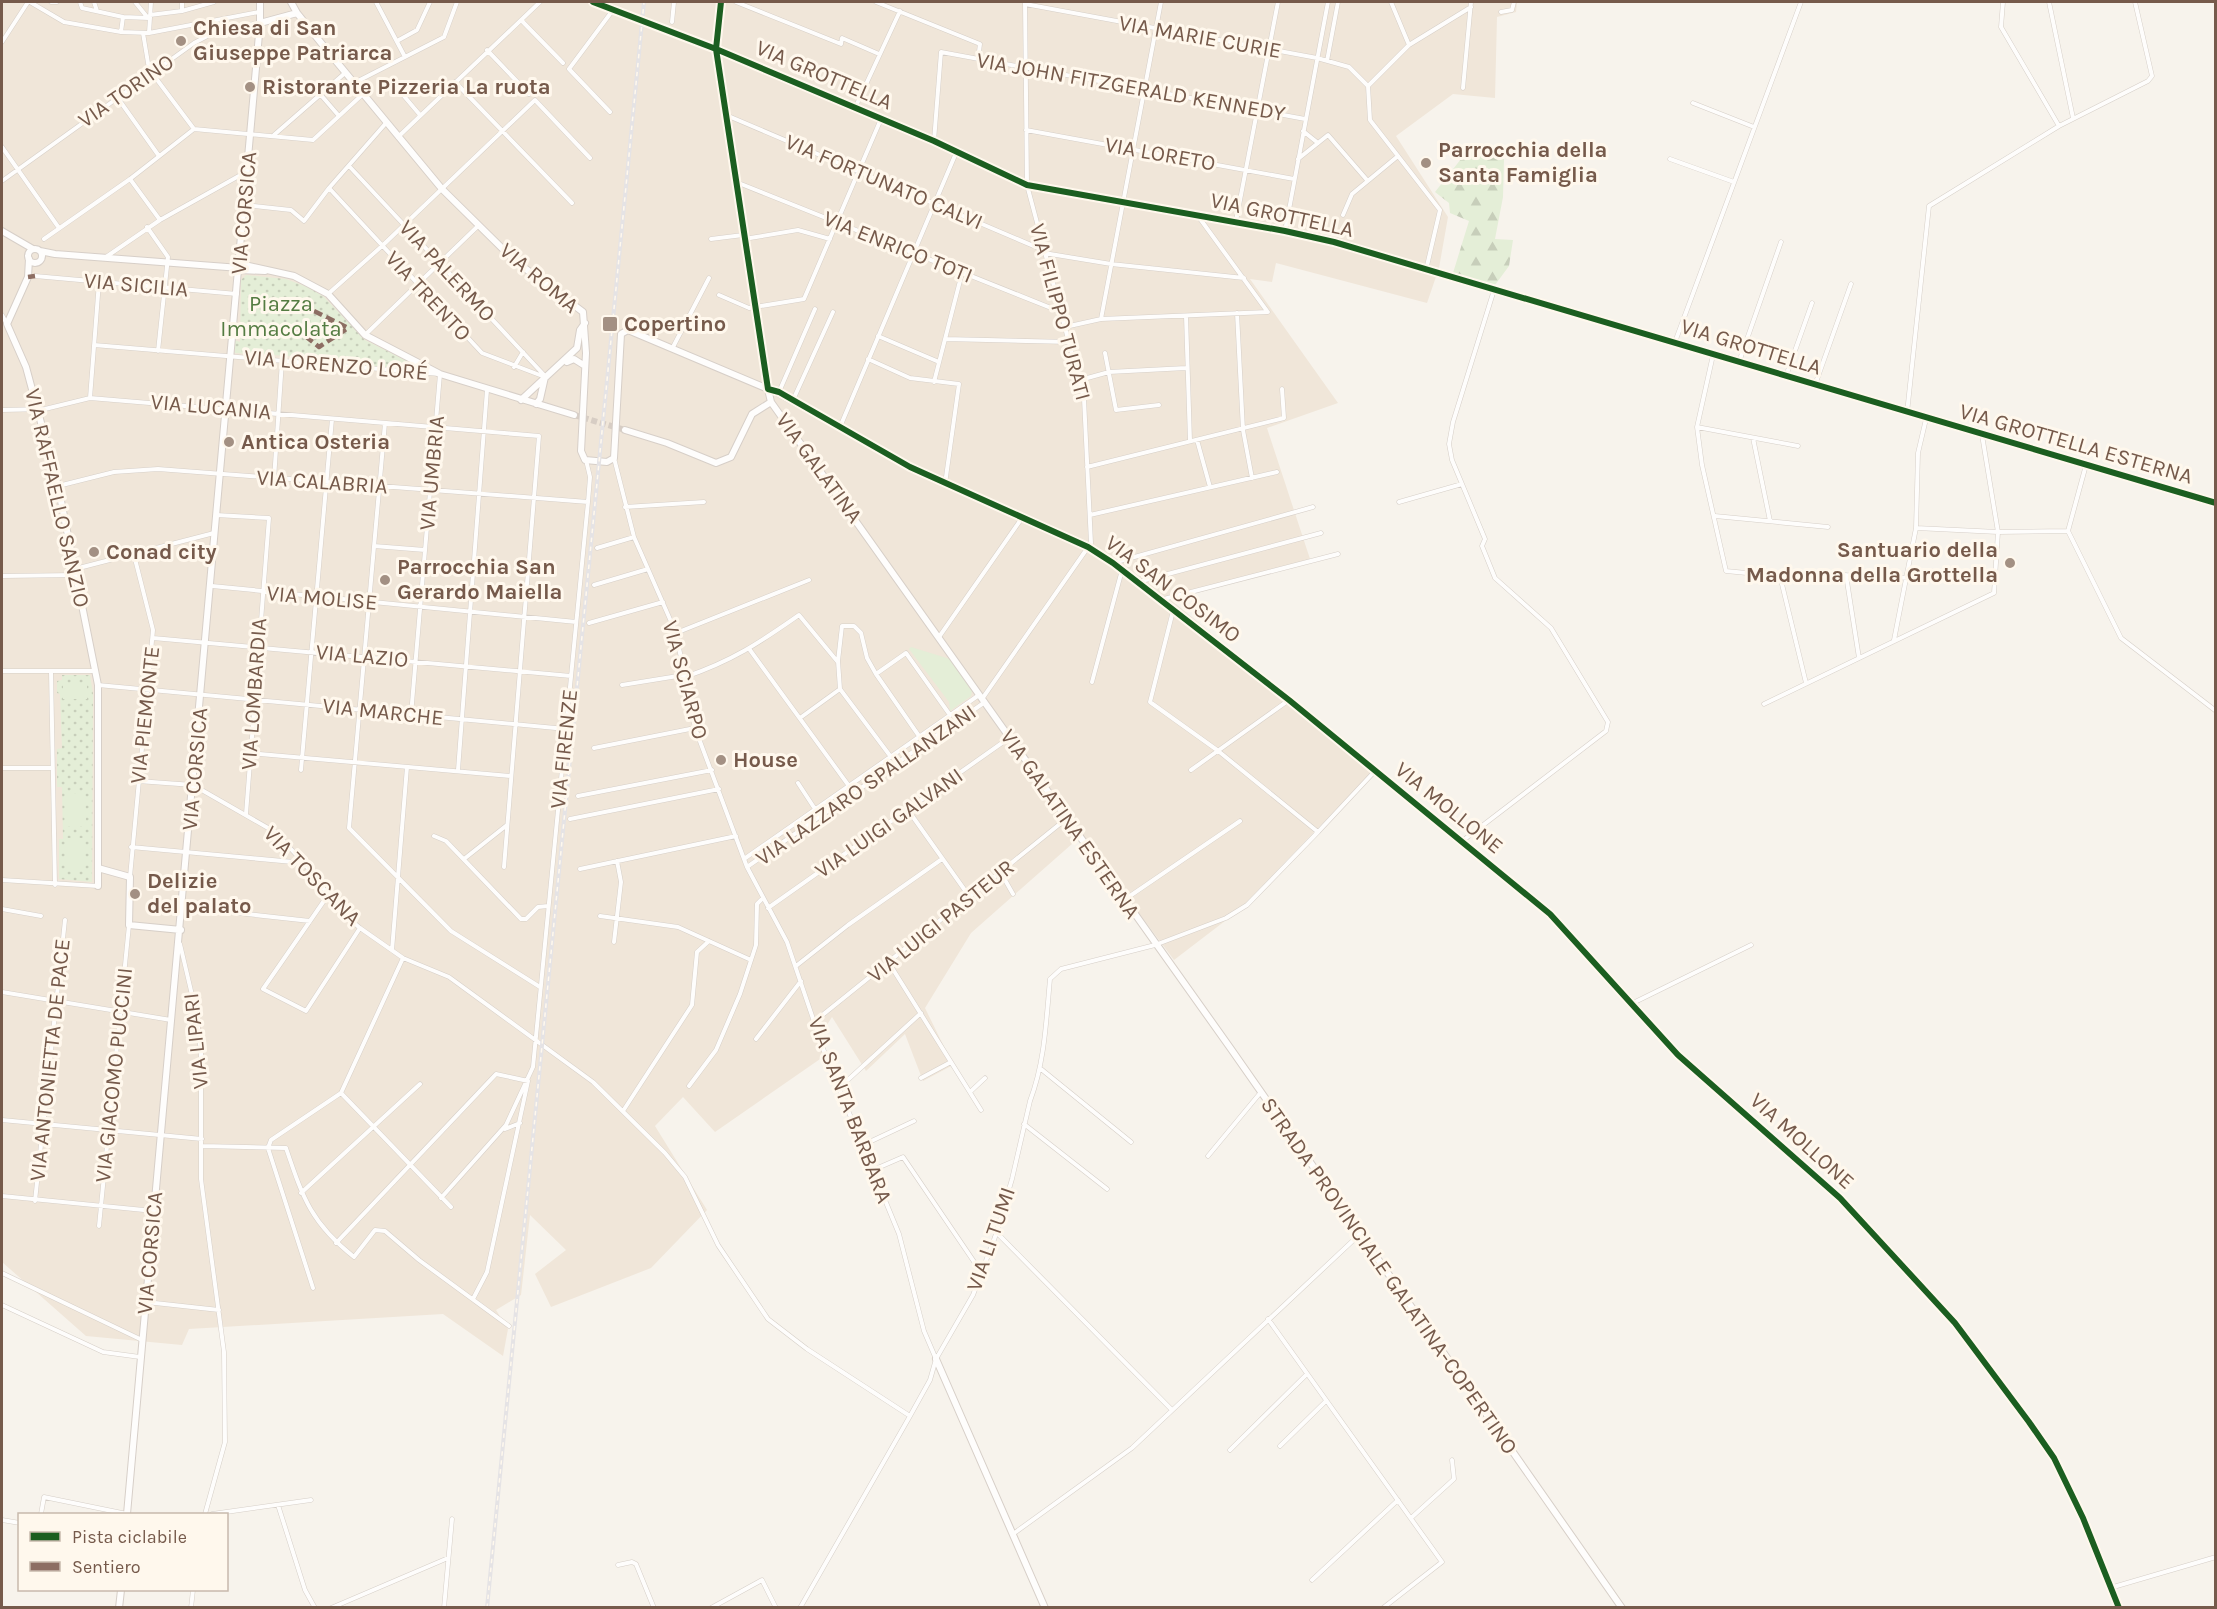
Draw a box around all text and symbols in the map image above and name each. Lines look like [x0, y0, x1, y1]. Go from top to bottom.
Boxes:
street label: VIA MARIE CURIE [1117, 10, 1283, 64]
place label: Chiesa di San Giuseppe Patriarca [193, 15, 392, 66]
marker: Chiesa di San Giuseppe Patriarca [174, 34, 188, 48]
street label: VIA GROTTELLA [752, 35, 897, 116]
street label: VIA JOHN FITZGERALD KENNEDY [975, 47, 1287, 127]
street label: VIA TORINO [73, 49, 179, 133]
place label: Ristorante Pizzeria La ruota [262, 74, 551, 100]
marker: Ristorante Pizzeria La ruota [243, 80, 257, 94]
street label: VIA FORTUNATO CALVI [781, 129, 987, 235]
street label: VIA LORETO [1103, 131, 1217, 177]
place label: Parrocchia della Santa Famiglia [1438, 137, 1607, 188]
street label: VIA CORSICA [226, 150, 262, 275]
marker: Parrocchia della Santa Famiglia [1419, 156, 1433, 170]
street label: VIA GROTTELLA [1208, 187, 1356, 243]
street label: VIA ENRICO TOTI [820, 205, 976, 289]
street label: VIA PALERMO [393, 215, 501, 327]
street label: VIA FILIPPO TURATI [1024, 221, 1096, 403]
street label: VIA ROMA [494, 237, 584, 319]
street label: VIA TRENTO [380, 246, 476, 346]
street label: VIA SICILIA [83, 267, 190, 303]
park label: Piazza Immacolata [220, 291, 342, 342]
place label: Copertino [624, 311, 726, 337]
street label: VIA GROTTELLA [1677, 313, 1825, 381]
marker: Copertino [601, 315, 619, 333]
street label: VIA LORENZO LORÉ [243, 343, 429, 386]
street label: VIA RAFFAELLO SANZIO [19, 386, 95, 610]
street label: VIA LUCANIA [150, 389, 273, 425]
street label: VIA GROTTELLA ESTERNA [1956, 398, 2196, 490]
street label: VIA GALATINA [770, 408, 868, 529]
street label: VIA UMBRIA [414, 414, 450, 532]
place label: Antica Osteria [241, 429, 390, 455]
marker: Antica Osteria [222, 435, 236, 449]
street label: VIA CALABRIA [256, 464, 389, 500]
street label: VIA SAN COSIMO [1100, 530, 1246, 648]
place label: Santuario della Madonna della Grottella [1746, 537, 1998, 588]
place label: Conad city [106, 539, 217, 565]
marker: Conad city [87, 545, 101, 559]
place label: Parrocchia San Gerardo Maiella [397, 554, 562, 605]
marker: Santuario della Madonna della Grottella [2003, 556, 2017, 570]
marker: Parrocchia San Gerardo Maiella [378, 573, 392, 587]
street label: VIA MOLISE [265, 580, 379, 616]
street label: VIA LOMBARDIA [236, 617, 272, 771]
street label: VIA SCIARPO [657, 618, 713, 742]
street label: VIA LAZIO [315, 639, 409, 673]
street label: VIA PIEMONTE [125, 645, 165, 785]
street label: VIA FIRENZE [545, 688, 583, 810]
street label: VIA MARCHE [321, 693, 445, 731]
street label: VIA LAZZARO SPALLANZANI [751, 699, 981, 871]
street label: VIA CORSICA [177, 706, 213, 831]
street label: VIA GALATINA ESTERNA [995, 724, 1146, 924]
place label: House [733, 747, 798, 773]
marker: House [714, 753, 728, 767]
street label: VIA MOLLONE [1390, 757, 1508, 859]
street label: VIA LUIGI GALVANI [810, 762, 968, 884]
street label: VIA TOSCANA [258, 821, 366, 932]
street label: VIA LUIGI PASTEUR [862, 854, 1020, 988]
place label: Delizie del palato [147, 868, 251, 919]
marker: Delizie del palato [128, 887, 142, 901]
street label: VIA ANTONIETTA DE PACE [24, 937, 76, 1183]
street label: VIA GIACOMO PUCCINI [90, 966, 138, 1184]
street label: VIA LIPARI [178, 992, 214, 1090]
street label: VIA SANTA BARBARA [802, 1013, 898, 1207]
street label: VIA MOLLONE [1744, 1087, 1860, 1195]
street label: STRADA PROVINCIALE GALATINA-COPERTINO [1255, 1093, 1523, 1459]
street label: VIA LI TUMI [961, 1184, 1021, 1294]
street label: VIA CORSICA [132, 1190, 168, 1315]
legend [18, 1513, 228, 1591]
text: Pista ciclabile [72, 1526, 187, 1548]
text: Sentiero [72, 1556, 141, 1578]

